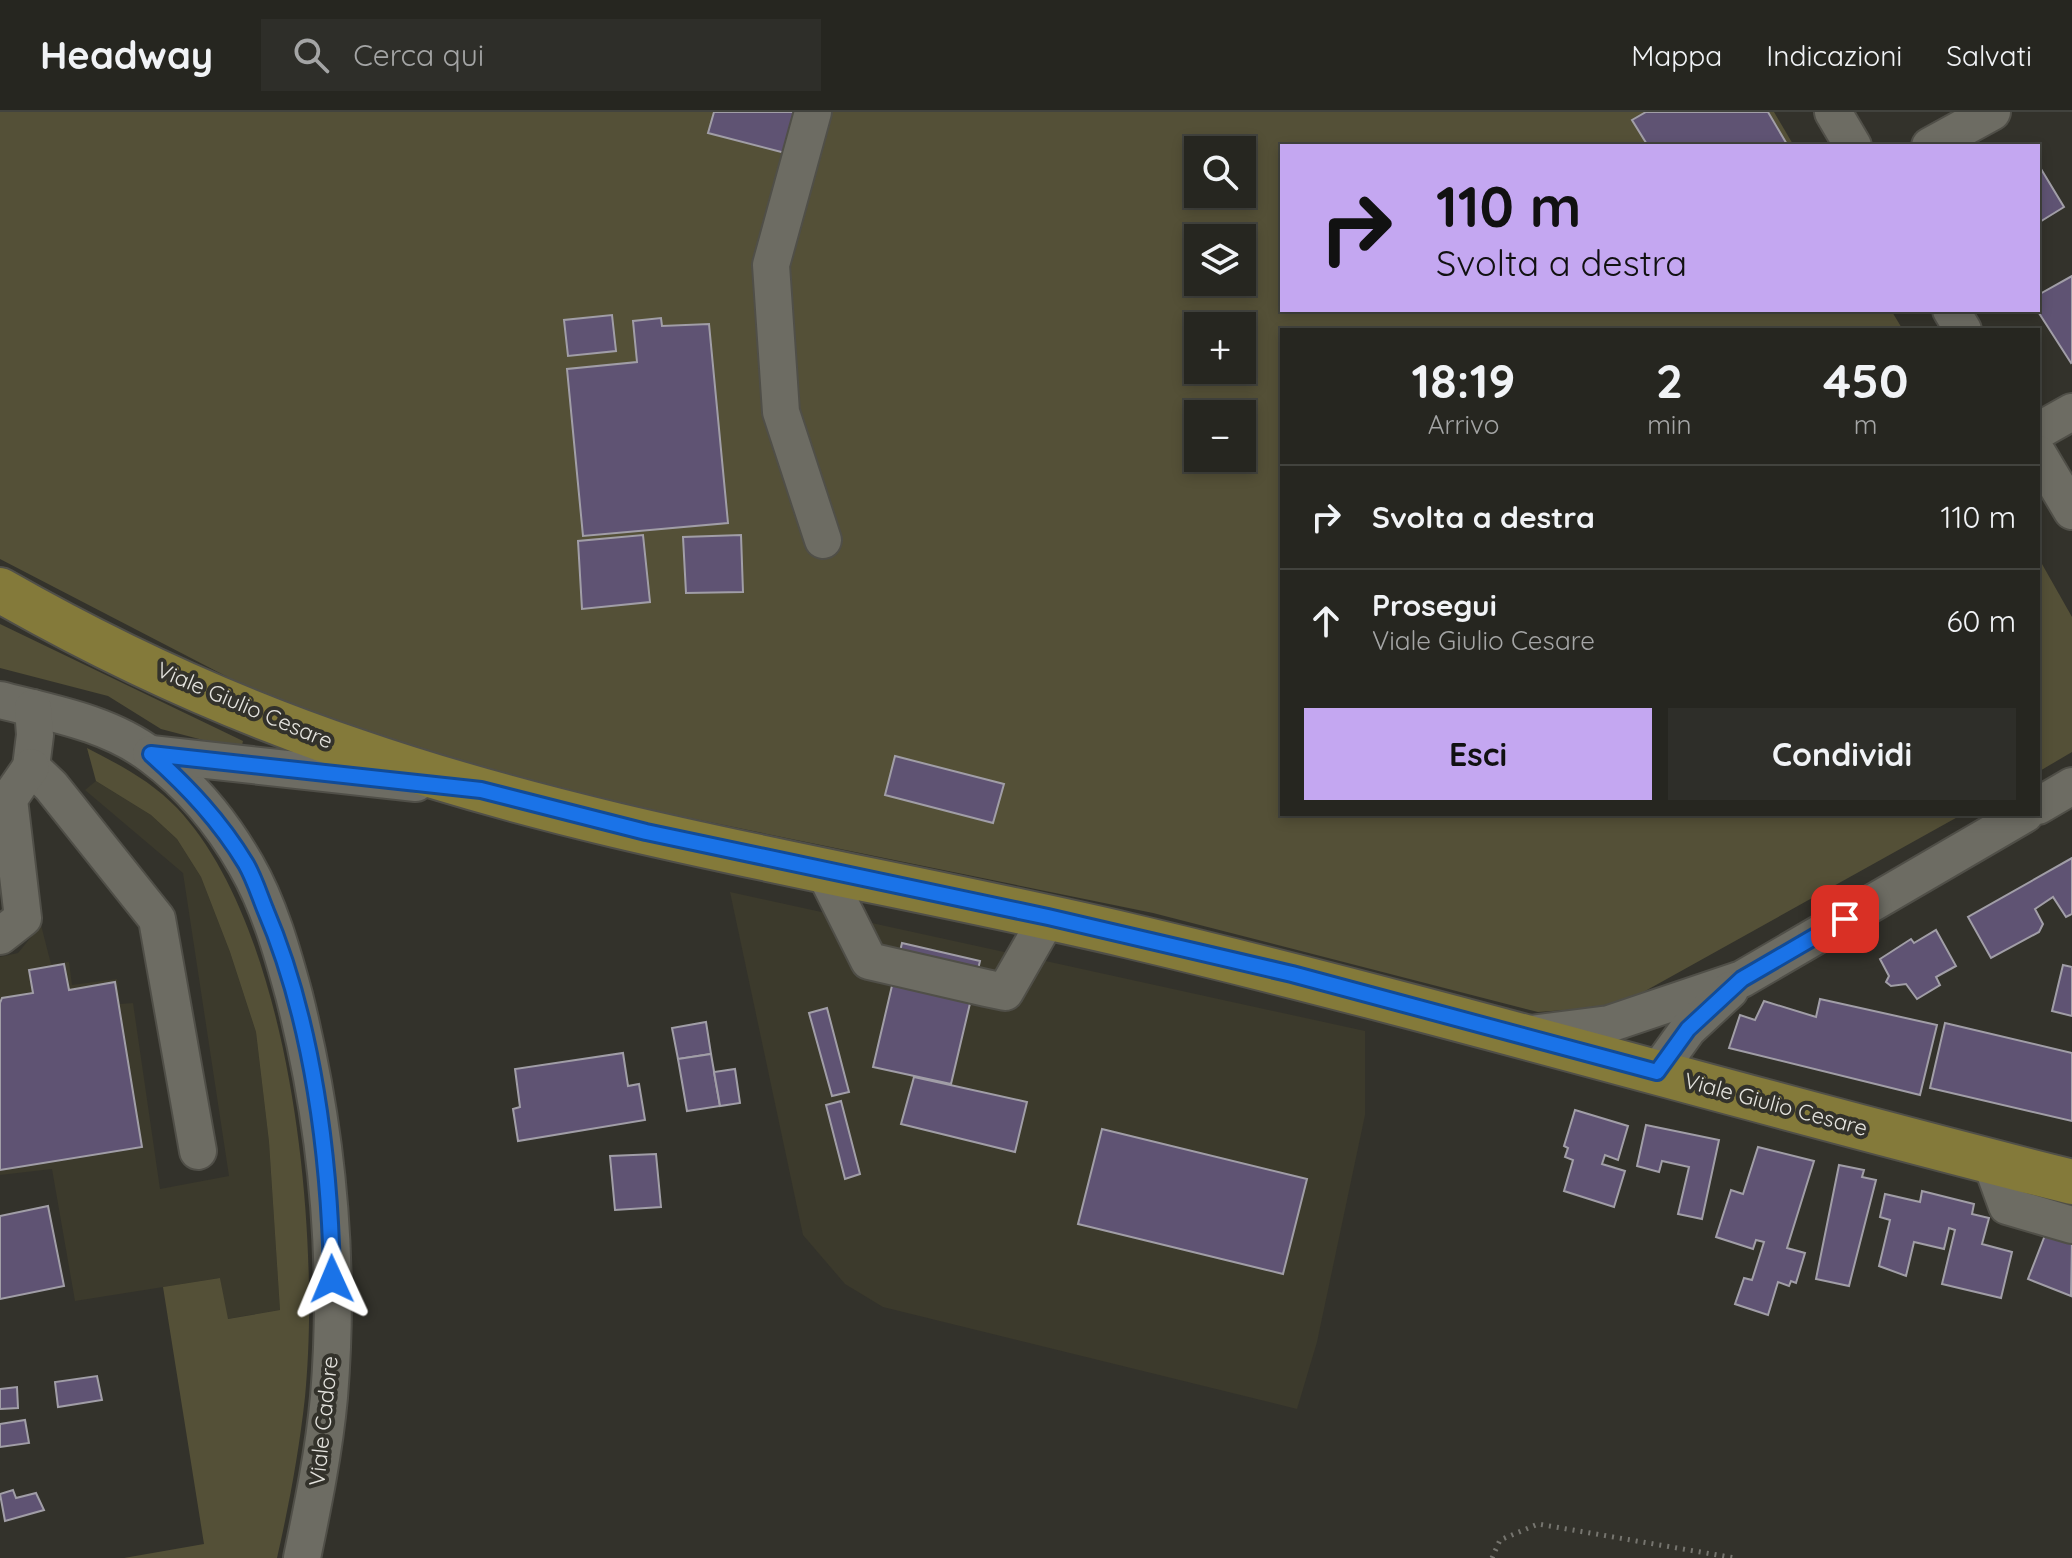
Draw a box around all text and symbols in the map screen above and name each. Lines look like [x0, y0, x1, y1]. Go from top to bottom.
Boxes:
search box [261, 19, 821, 91]
text: Headway [40, 31, 213, 79]
icon: search [289, 33, 333, 77]
text: Cerca qui [353, 36, 484, 74]
text: Mappa [1631, 38, 1722, 73]
text: Indicazioni [1766, 38, 1902, 73]
text: Salvati [1946, 38, 2032, 73]
map controls [1184, 136, 1256, 472]
button: search [1184, 136, 1256, 208]
text: 110 m [1436, 171, 1581, 241]
icon: right [1304, 176, 1408, 280]
button: layers [1184, 224, 1256, 296]
text: Svolta a destra [1436, 240, 1687, 285]
button: + [1184, 312, 1256, 384]
text: 18:19 [1412, 350, 1516, 410]
text: 2 [1656, 350, 1683, 410]
text: 450 [1823, 350, 1908, 410]
button: − [1184, 400, 1256, 472]
text: Arrivo [1428, 408, 1499, 441]
text: min [1647, 408, 1691, 441]
text: m [1854, 408, 1878, 441]
icon: right [1304, 495, 1348, 539]
text: Svolta a destra [1372, 498, 1595, 536]
text: 110 m [1940, 498, 2016, 536]
text: Prosegui [1372, 586, 1497, 624]
icon: ahead [1304, 599, 1348, 643]
text: 60 m [1946, 602, 2016, 640]
text: Viale Giulio Cesare [1372, 624, 1595, 657]
street label: Viale Giulio Cesare [153, 655, 337, 755]
button: Esci [1304, 708, 1652, 800]
button: Condividi [1668, 708, 2016, 800]
pin [1811, 885, 1879, 953]
icon: arrive [1823, 897, 1867, 941]
street label: Viale Giulio Cesare [1681, 1066, 1871, 1142]
position arrow [290, 1237, 374, 1321]
street label: Viale Cadore [302, 1355, 344, 1487]

